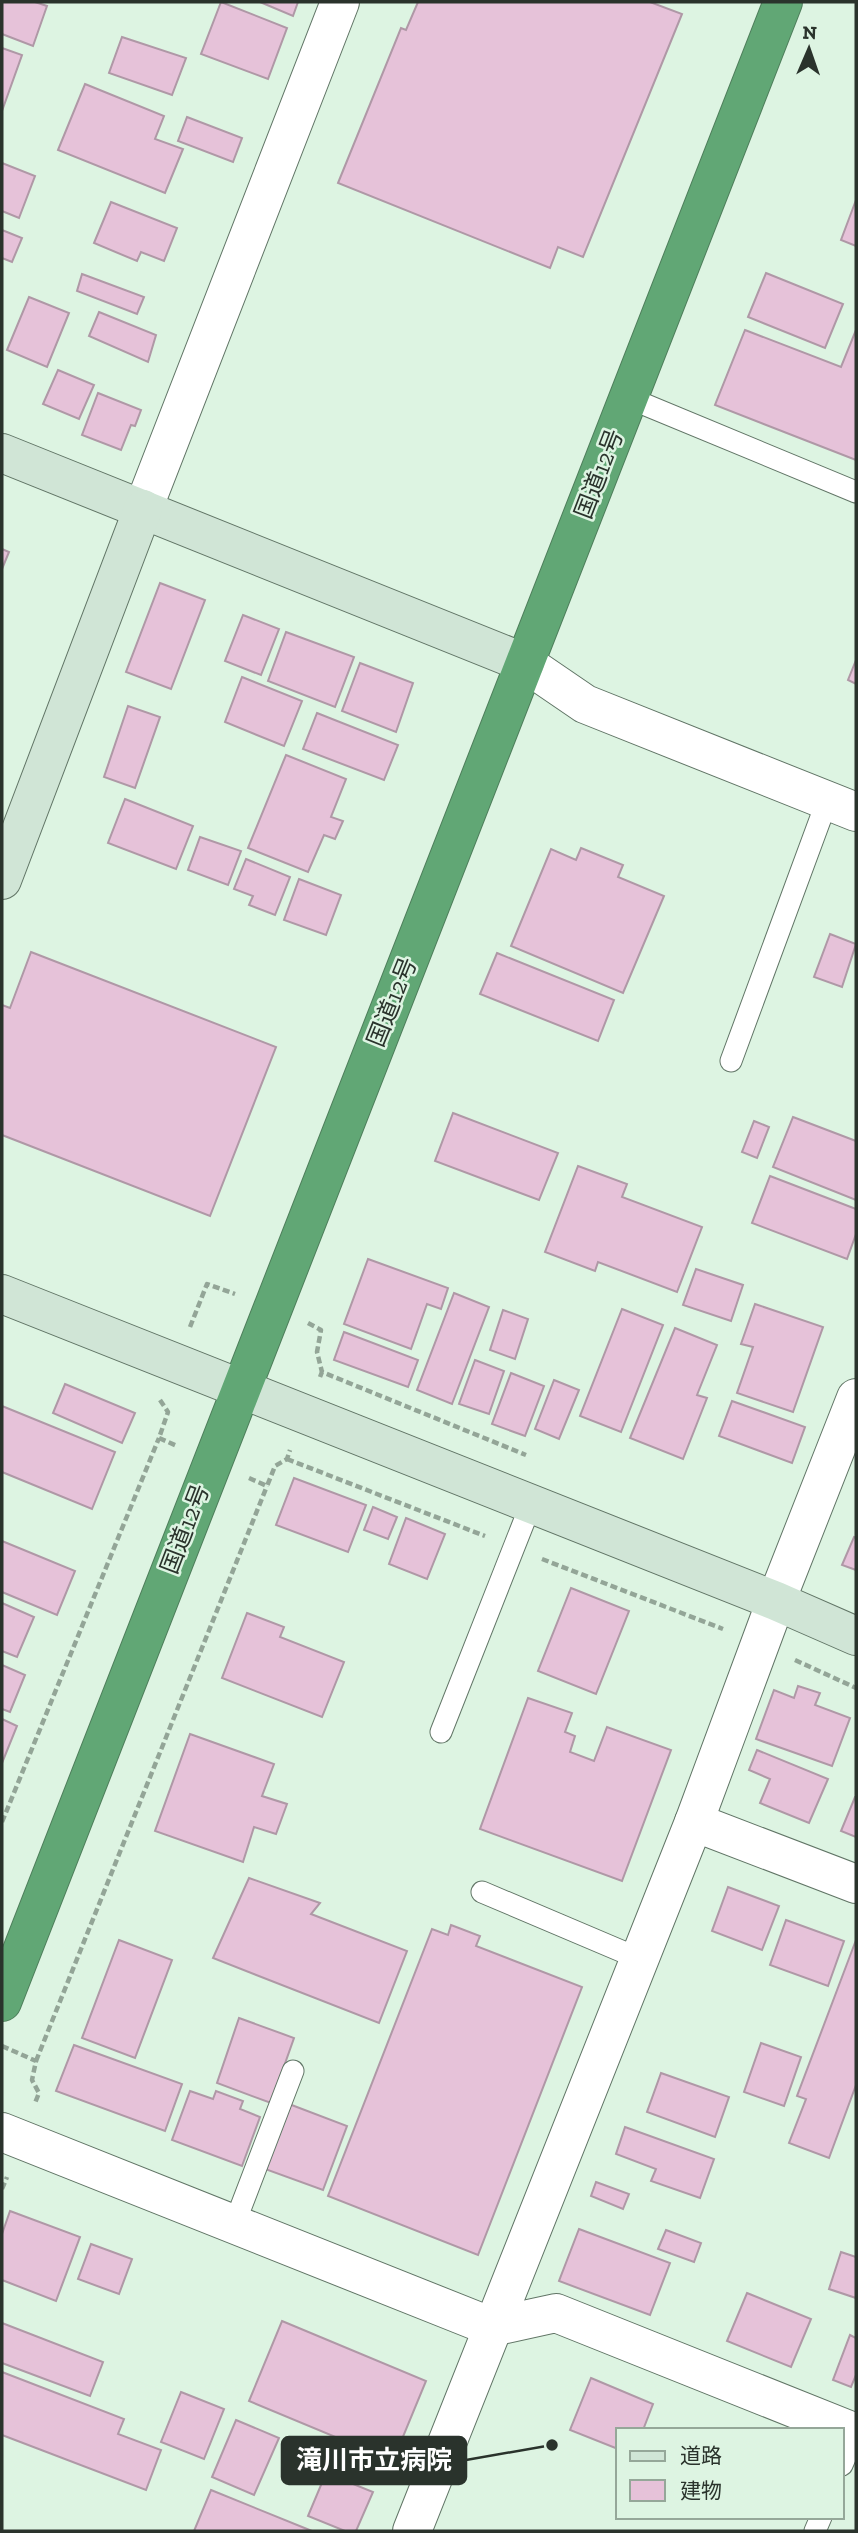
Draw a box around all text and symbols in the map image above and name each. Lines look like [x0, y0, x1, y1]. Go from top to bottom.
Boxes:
north arrow [774, 14, 844, 84]
text: N [802, 21, 817, 44]
street label: 国道12号 [568, 425, 629, 523]
street label: 国道12号 [361, 953, 423, 1051]
street label: 国道12号 [154, 1480, 215, 1578]
legend [616, 2428, 844, 2519]
callout: 滝川市立病院 [282, 2437, 466, 2484]
text: 道路 [680, 2443, 722, 2468]
text: 滝川市立病院 [296, 2444, 452, 2476]
text: 建物 [680, 2478, 722, 2503]

